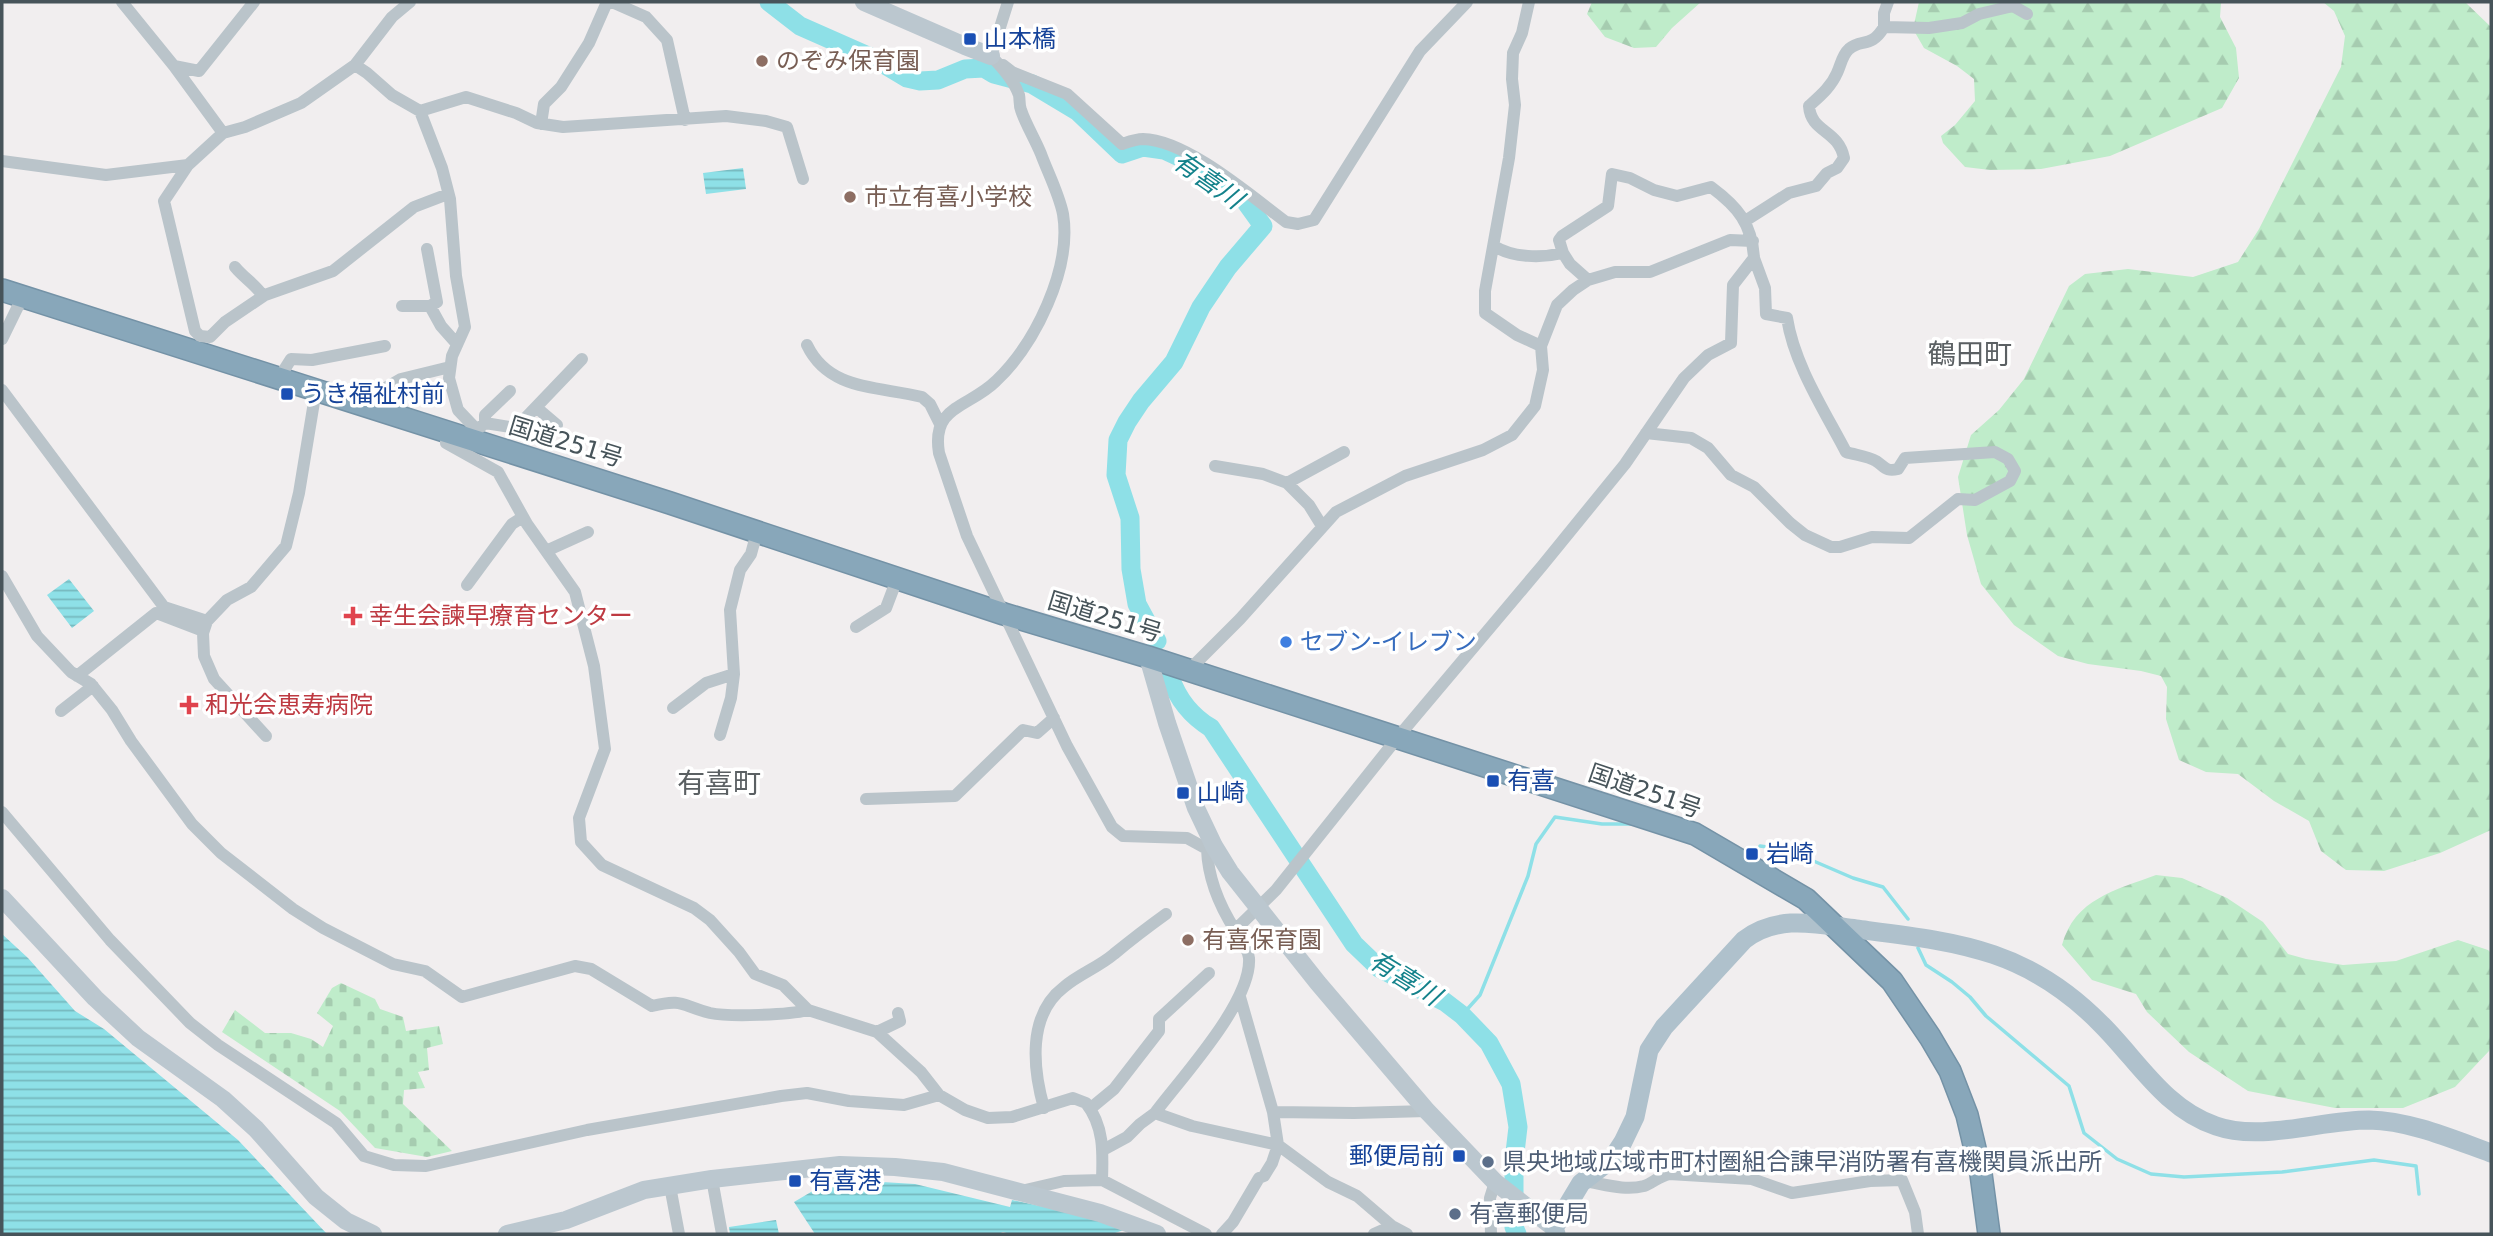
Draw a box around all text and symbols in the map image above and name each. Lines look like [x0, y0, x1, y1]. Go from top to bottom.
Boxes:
place label: 山本橋 [984, 25, 1056, 53]
marker: 山本橋 [962, 31, 978, 47]
place label: のぞみ保育園 [776, 47, 920, 75]
marker: のぞみ保育園 [754, 53, 770, 69]
water label: 有喜川 [1167, 145, 1251, 216]
place label: 市立有喜小学校 [864, 183, 1032, 211]
marker: 市立有喜小学校 [842, 189, 858, 205]
district label: 鶴田町 [1928, 338, 2012, 371]
place label: うき福祉村前 [301, 380, 445, 408]
marker: うき福祉村前 [279, 386, 295, 402]
street label: 国道251号 [506, 411, 626, 473]
street label: 国道251号 [1045, 586, 1165, 648]
place label: 幸生会諫早療育センター [369, 602, 633, 630]
marker: 幸生会諫早療育センター [343, 606, 363, 626]
place label: セブン-イレブン [1300, 628, 1477, 656]
marker: セブン-イレブン [1278, 634, 1294, 650]
place label: 和光会恵寿病院 [205, 691, 373, 719]
marker: 和光会恵寿病院 [179, 695, 199, 715]
street label: 国道251号 [1585, 759, 1705, 823]
district label: 有喜町 [677, 767, 761, 800]
place label: 有喜 [1507, 767, 1555, 795]
marker: 有喜 [1485, 773, 1501, 789]
place label: 山崎 [1197, 779, 1245, 807]
marker: 山崎 [1175, 785, 1191, 801]
place label: 岩崎 [1766, 840, 1814, 868]
marker: 岩崎 [1744, 846, 1760, 862]
place label: 有喜保育園 [1202, 926, 1322, 954]
marker: 有喜保育園 [1180, 932, 1196, 948]
water label: 有喜川 [1364, 945, 1449, 1013]
place label: 郵便局前 [1349, 1142, 1445, 1170]
marker: 郵便局前 [1451, 1148, 1467, 1164]
place label: 県央地域広域市町村圏組合諌早消防署有喜機関員派出所 [1502, 1148, 2102, 1176]
marker: 県央地域広域市町村圏組合諌早消防署有喜機関員派出所 [1480, 1154, 1496, 1170]
place label: 有喜港 [809, 1167, 881, 1195]
marker: 有喜港 [787, 1173, 803, 1189]
place label: 有喜郵便局 [1469, 1200, 1589, 1228]
marker: 有喜郵便局 [1447, 1206, 1463, 1222]

